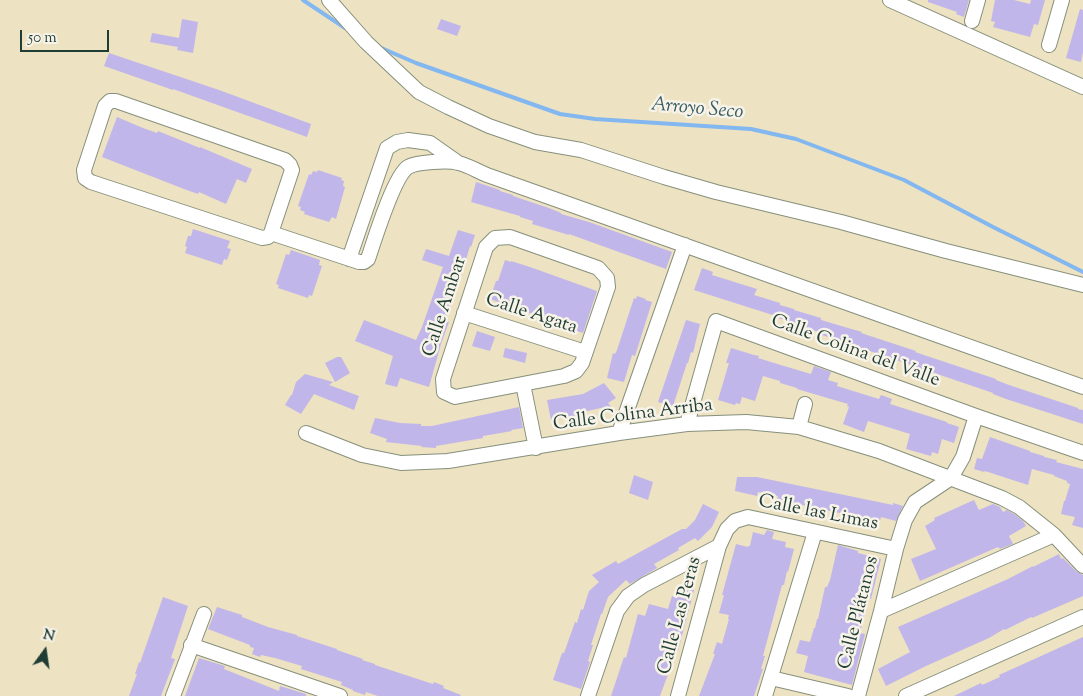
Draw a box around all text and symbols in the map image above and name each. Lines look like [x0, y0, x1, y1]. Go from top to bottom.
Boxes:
scale bar [22, 20, 111, 52]
text: 50 m [28, 28, 57, 49]
water label: Arroyo Seco [650, 94, 744, 126]
street label: Calle Ambar [419, 254, 473, 360]
street label: Calle Agata [482, 289, 580, 341]
street label: Calle Colina del Valle [768, 311, 942, 393]
street label: Calle Colina Arriba [552, 395, 714, 437]
street label: Calle las Limas [756, 491, 880, 537]
street label: Calle Plátanos [835, 554, 885, 672]
street label: Calle Las Peras [654, 555, 708, 677]
text: N [41, 625, 56, 648]
north arrow [20, 626, 70, 676]

